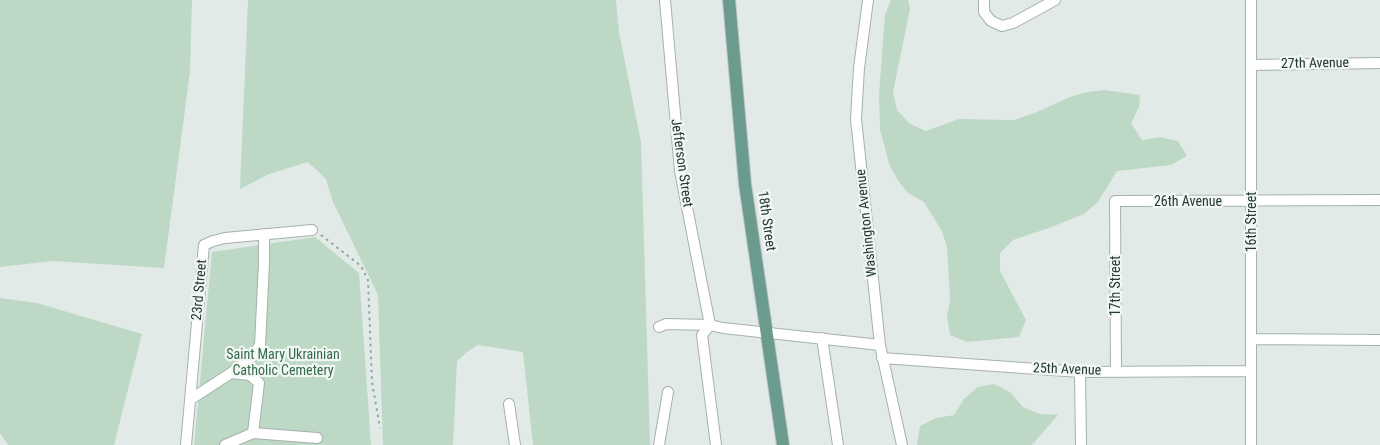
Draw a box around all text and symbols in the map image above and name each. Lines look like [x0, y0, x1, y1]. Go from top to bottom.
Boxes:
street label: 27th Avenue [1281, 55, 1349, 73]
street label: Jefferson Street [666, 118, 696, 208]
street label: Washington Avenue [853, 168, 881, 278]
street label: 18th Street [753, 190, 779, 252]
street label: 16th Street [1244, 192, 1260, 252]
street label: 26th Avenue [1154, 194, 1222, 210]
street label: 17th Street [1108, 256, 1124, 316]
street label: 23rd Street [189, 259, 211, 321]
park label: Saint Mary Ukrainian Catholic Cemetery [226, 347, 340, 380]
street label: 25th Avenue [1033, 360, 1101, 380]

